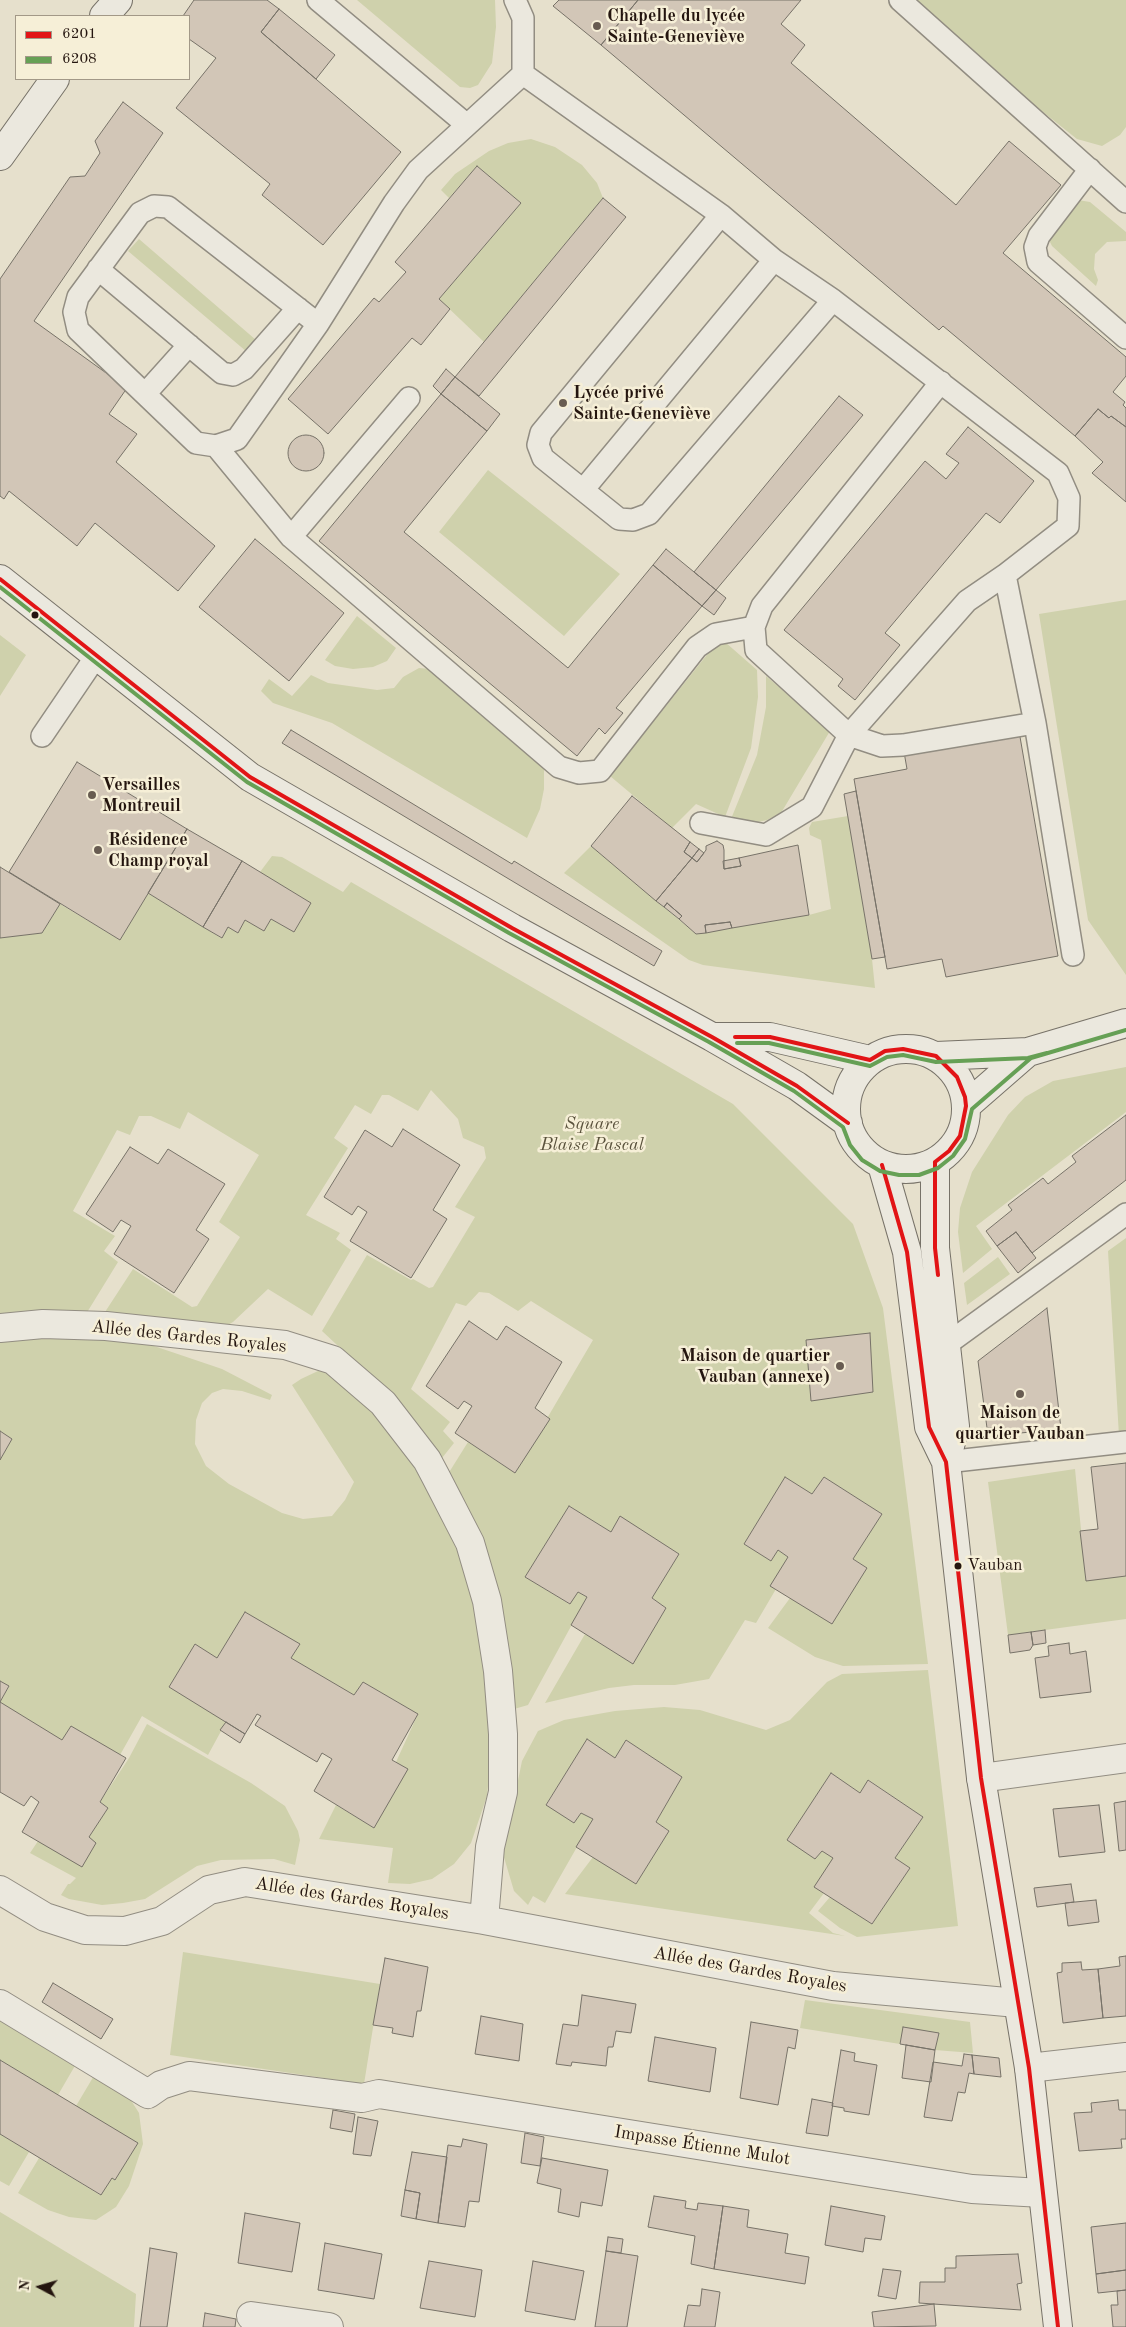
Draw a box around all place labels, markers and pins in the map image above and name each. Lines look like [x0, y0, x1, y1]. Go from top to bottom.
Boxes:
place label: Chapelle du lycée Sainte-Geneviève [607, 5, 745, 48]
marker: Chapelle du lycée Sainte-Geneviève [591, 20, 603, 32]
place label: Lycée privé Sainte-Geneviève [573, 382, 711, 424]
marker: Lycée privé Sainte-Geneviève [557, 397, 569, 409]
unlabelled marker [30, 610, 40, 620]
place label: Versailles Montreuil [102, 774, 181, 816]
marker: Versailles Montreuil [86, 789, 98, 801]
place label: Résidence Champ royal [108, 829, 209, 872]
marker: Résidence Champ royal [92, 844, 104, 856]
place label: Maison de quartier Vauban (annexe) [680, 1345, 830, 1388]
marker: Maison de quartier Vauban (annexe) [834, 1360, 846, 1372]
marker: Maison de quartier Vauban [1014, 1388, 1026, 1400]
place label: Maison de quartier Vauban [955, 1402, 1085, 1445]
place label: Vauban [967, 1556, 1023, 1576]
marker: Vauban [953, 1561, 963, 1571]

